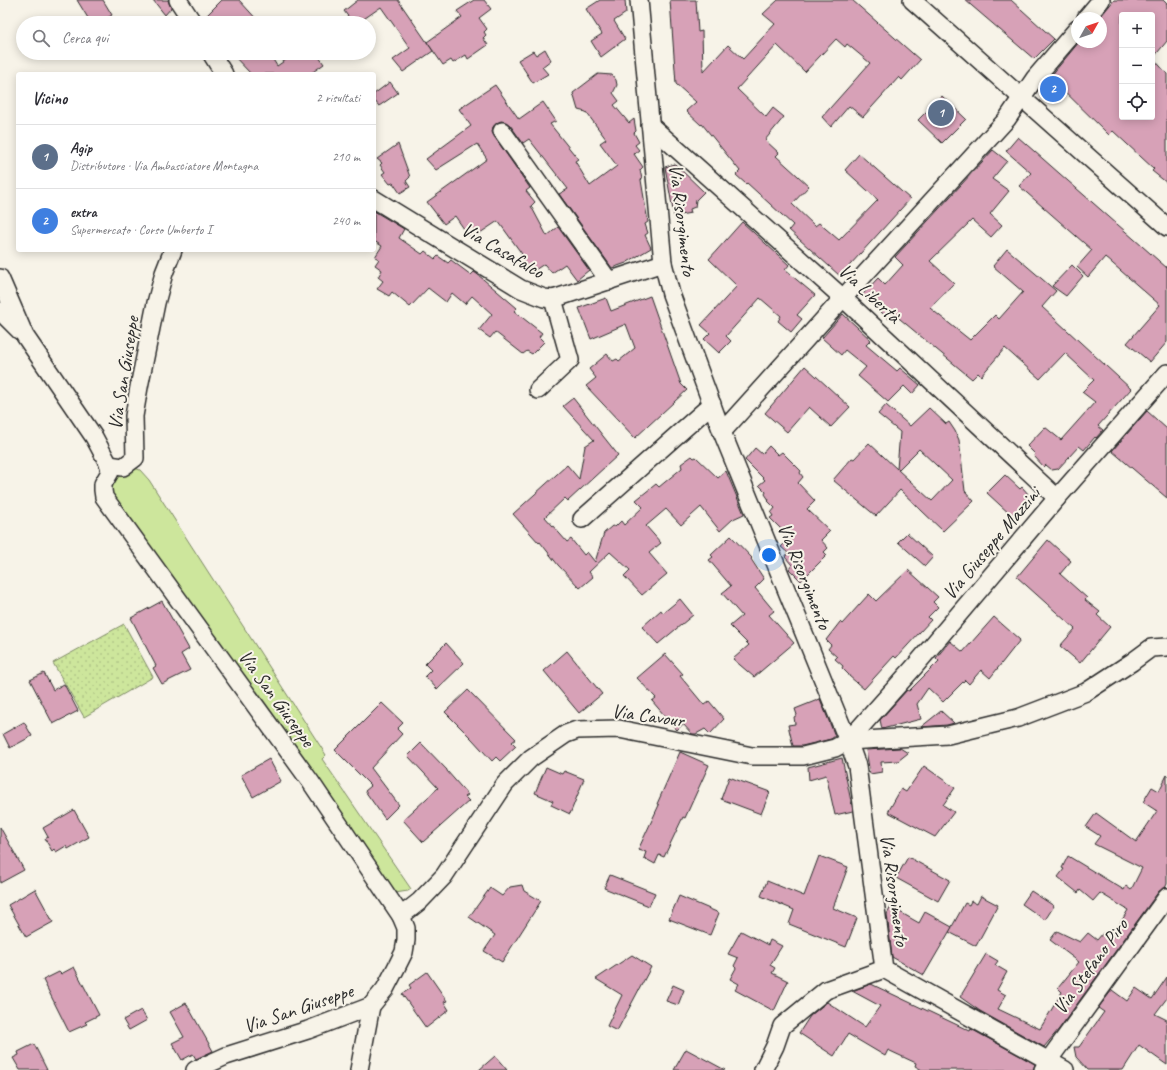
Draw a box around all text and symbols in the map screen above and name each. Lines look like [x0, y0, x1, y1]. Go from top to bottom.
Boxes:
north arrow [1071, 12, 1107, 48]
map controls [1119, 12, 1155, 120]
button: + [1119, 12, 1155, 48]
search box [16, 16, 376, 60]
icon: search [30, 27, 52, 49]
text: Cerca qui [62, 29, 108, 48]
button: − [1119, 48, 1155, 84]
pin: 2 [1040, 74, 1066, 104]
button: locate [1119, 84, 1155, 120]
text: Vicino [32, 88, 67, 109]
text: 2 risultati [316, 90, 360, 106]
pin: 1 [928, 98, 954, 128]
text: Agip [70, 139, 92, 158]
text: 1 [42, 149, 48, 165]
text: 210 m [332, 149, 360, 165]
text: Distributore · Via Ambasciatore Montagna [70, 158, 258, 174]
street label: Via Risorgimento [663, 163, 702, 278]
text: extra [70, 203, 97, 222]
text: 2 [42, 213, 48, 229]
text: 240 m [332, 213, 360, 229]
street label: Via Casafalco [457, 217, 549, 285]
text: Supermercato · Corso Umberto I [70, 222, 212, 238]
street label: Via Libertà [833, 258, 907, 329]
street label: Via San Giuseppe [102, 313, 145, 431]
street label: Via Giuseppe Mazzini [937, 480, 1047, 605]
street label: Via Risorgimento [772, 519, 838, 634]
your location [759, 545, 779, 565]
street label: Via San Giuseppe [233, 645, 321, 753]
street label: Via Cavour [610, 698, 687, 733]
street label: Via Risorgimento [874, 833, 915, 948]
street label: Via Stefano Piro [1047, 913, 1134, 1019]
street label: Via San Giuseppe [240, 978, 358, 1039]

